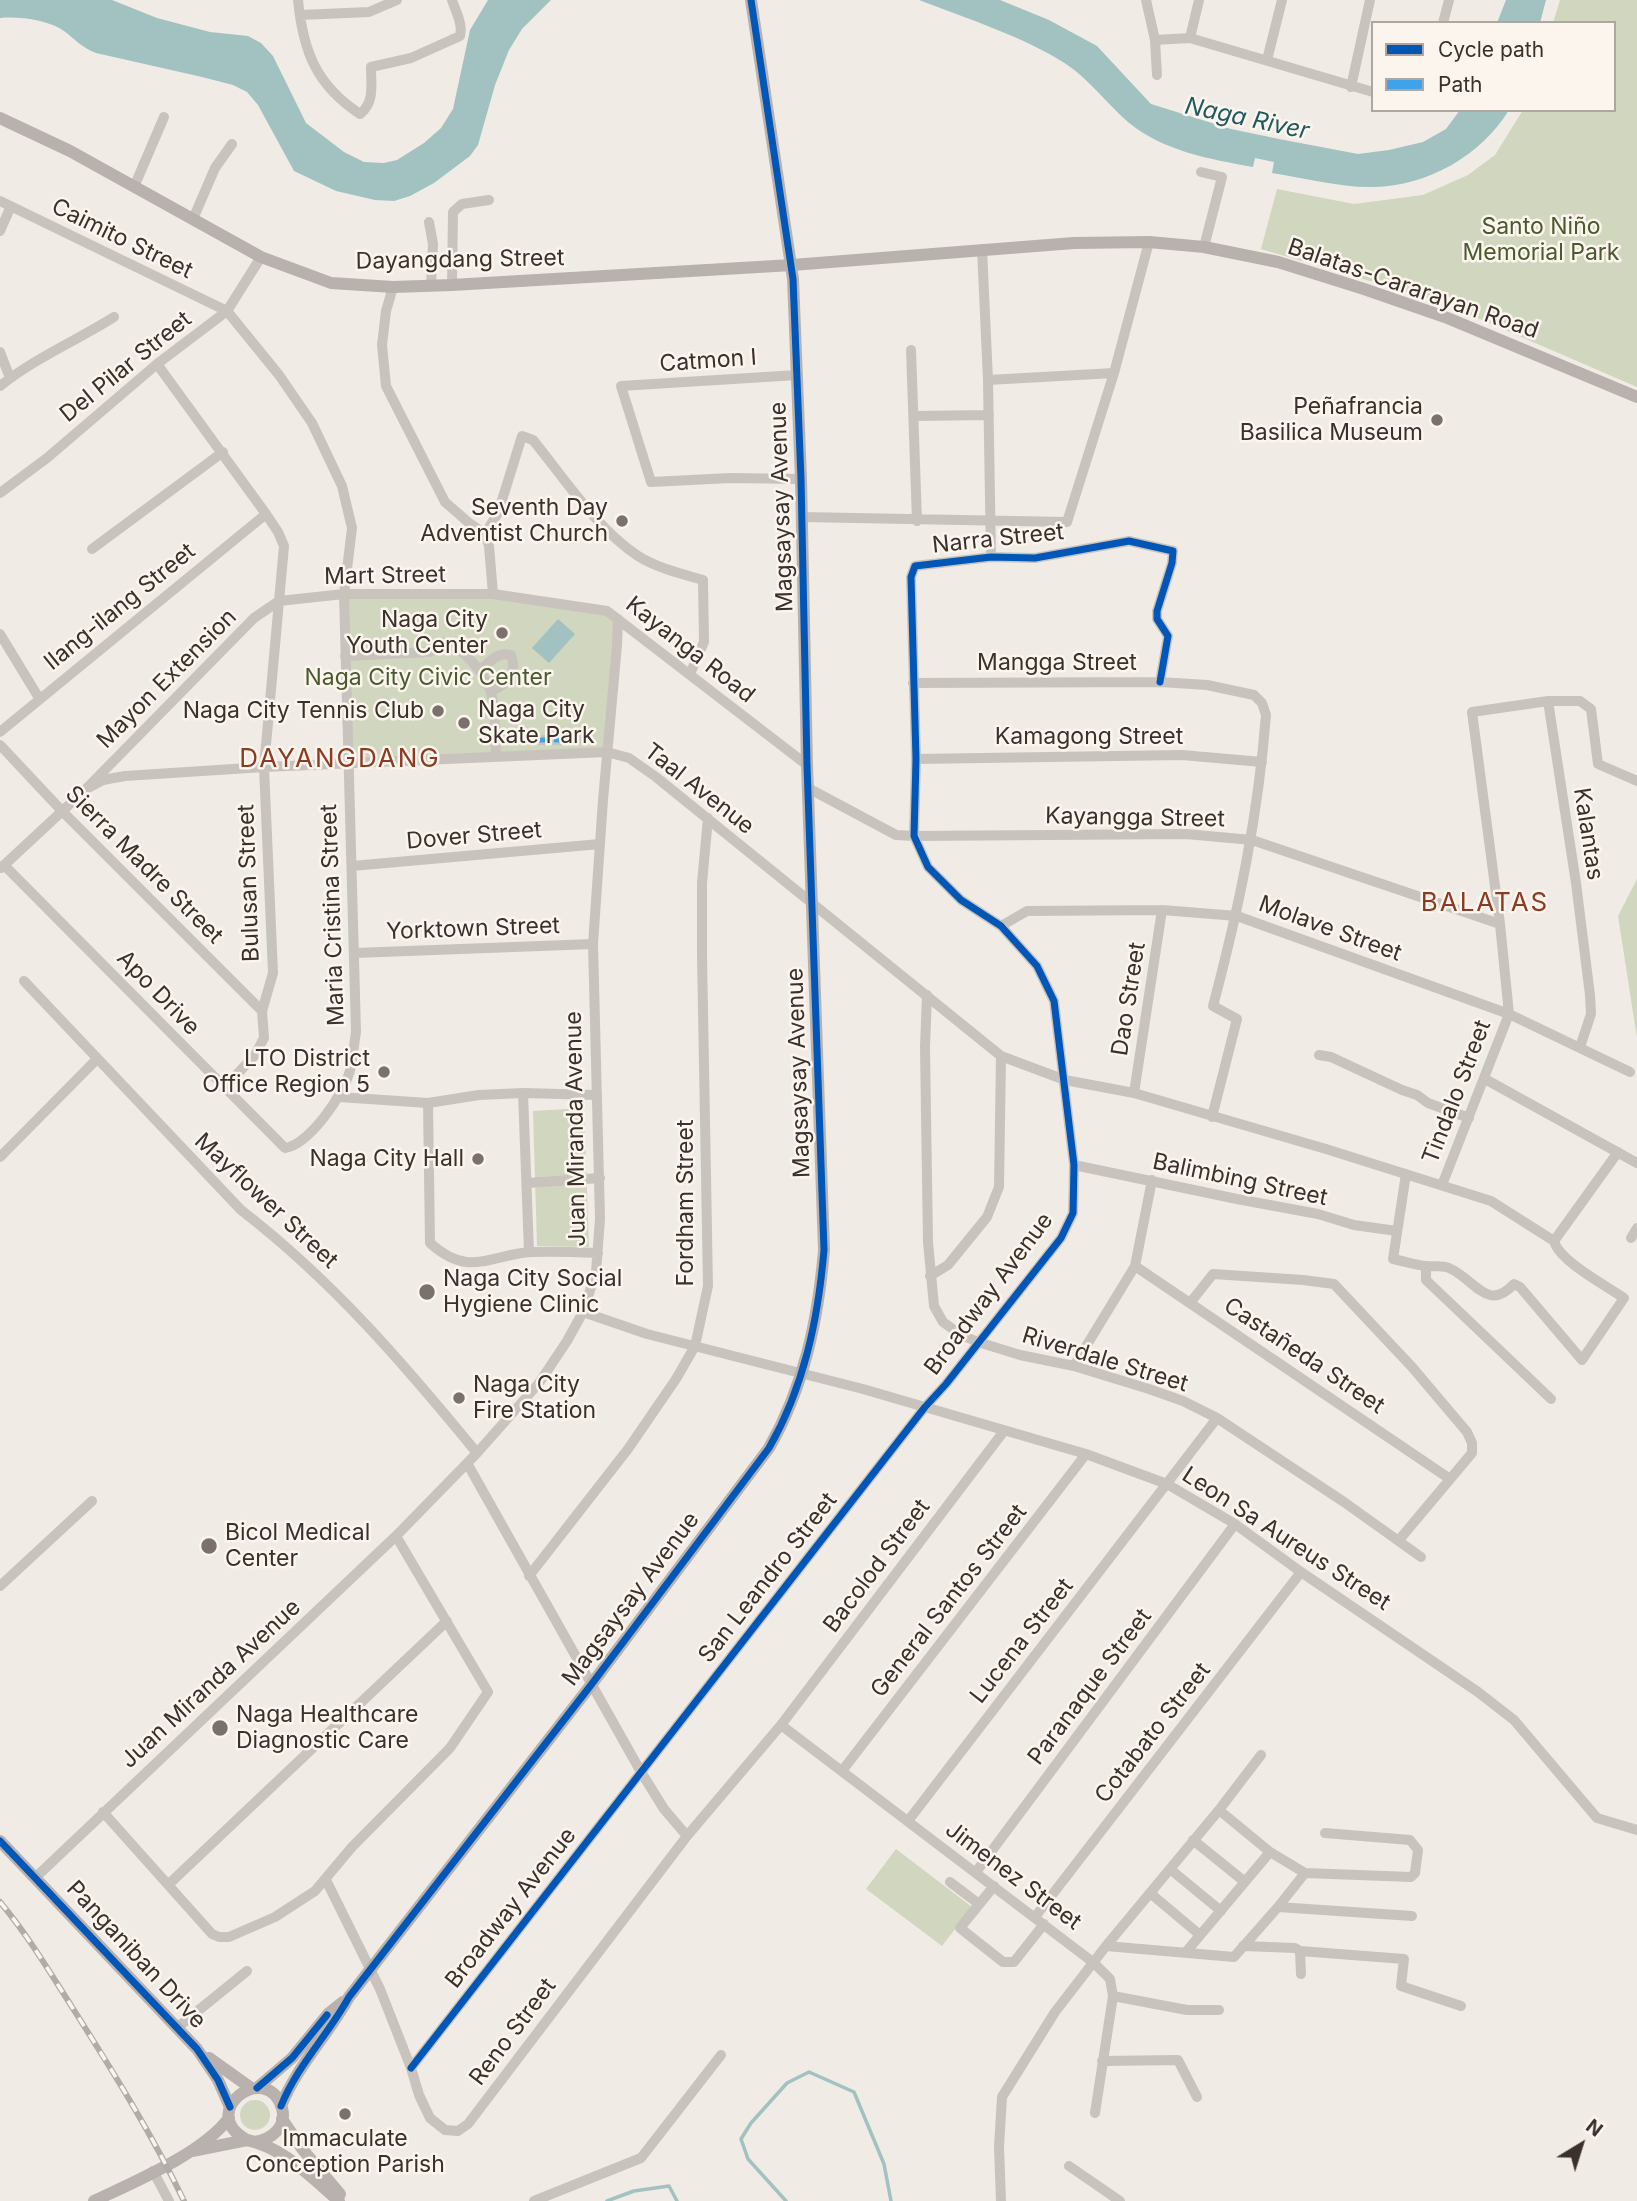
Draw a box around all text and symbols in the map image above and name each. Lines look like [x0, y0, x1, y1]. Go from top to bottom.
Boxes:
legend [1371, 21, 1616, 112]
text: Cycle path [1438, 37, 1544, 62]
text: Path [1438, 72, 1483, 97]
water label: Naga River [1182, 92, 1312, 146]
street label: Caimito Street [47, 193, 197, 285]
park label: Santo Niño Memorial Park [1463, 213, 1619, 267]
street label: Balatas-Cararayan Road [1284, 233, 1542, 345]
street label: Dayangdang Street [355, 244, 565, 276]
street label: Del Pilar Street [55, 306, 197, 428]
street label: Catmon I [658, 344, 758, 378]
place label: Peñafrancia Basilica Museum [1240, 393, 1423, 447]
street label: Magsaysay Avenue [765, 401, 799, 613]
marker: Peñafrancia Basilica Museum [1429, 412, 1445, 428]
place label: Seventh Day Adventist Church [420, 494, 608, 548]
marker: Seventh Day Adventist Church [614, 513, 630, 529]
street label: Narra Street [931, 518, 1065, 560]
street label: Ilang-ilang Street [39, 538, 201, 676]
street label: Mart Street [324, 561, 446, 591]
street label: Kayanga Road [620, 591, 760, 709]
street label: Mayon Extension [92, 604, 242, 754]
place label: Naga City Youth Center [346, 606, 488, 660]
marker: Naga City Youth Center [494, 625, 510, 641]
street label: Mangga Street [977, 649, 1137, 677]
park label: Naga City Civic Center [304, 664, 552, 692]
place label: Naga City Skate Park [478, 696, 595, 750]
place label: Naga City Tennis Club [183, 697, 424, 725]
marker: Naga City Tennis Club [430, 703, 446, 719]
marker: Naga City Skate Park [456, 715, 472, 731]
street label: Kamagong Street [995, 723, 1183, 751]
street label: Taal Avenue [639, 738, 759, 840]
district label: DAYANGDANG [241, 743, 439, 775]
street label: Sierra Madre Street [59, 780, 229, 950]
street label: Kalantas [1567, 786, 1609, 882]
street label: Kayangga Street [1045, 803, 1225, 833]
street label: Bulusan Street [232, 804, 266, 962]
street label: Maria Cristina Street [315, 804, 351, 1026]
street label: Dover Street [405, 816, 543, 856]
district label: BALATAS [1422, 887, 1548, 919]
street label: Molave Street [1255, 890, 1405, 968]
street label: Yorktown Street [386, 912, 560, 946]
street label: Dao Street [1106, 940, 1152, 1058]
street label: Apo Drive [111, 945, 205, 1041]
street label: Magsaysay Avenue [782, 967, 816, 1179]
street label: Juan Miranda Avenue [560, 1011, 592, 1247]
street label: Tindalo Street [1417, 1016, 1497, 1168]
place label: LTO District Office Region 5 [202, 1045, 370, 1099]
marker: LTO District Office Region 5 [376, 1064, 392, 1080]
street label: Fordham Street [672, 1120, 700, 1286]
street label: Mayflower Street [189, 1128, 343, 1274]
place label: Naga City Hall [309, 1145, 464, 1173]
street label: Balimbing Street [1150, 1148, 1330, 1212]
marker: Naga City Hall [470, 1151, 486, 1167]
street label: Broadway Avenue [919, 1207, 1059, 1381]
place label: Naga City Social Hygiene Clinic [443, 1265, 622, 1319]
marker: Naga City Social Hygiene Clinic [417, 1282, 437, 1302]
street label: Castañeda Street [1218, 1292, 1390, 1420]
street label: Riverdale Street [1019, 1322, 1191, 1398]
place label: Naga City Fire Station [473, 1371, 596, 1425]
marker: Naga City Fire Station [451, 1390, 467, 1406]
street label: Leon Sa Aureus Street [1177, 1461, 1395, 1617]
street label: San Leandro Street [693, 1487, 843, 1669]
street label: Bacolod Street [818, 1494, 936, 1638]
street label: General Santos Street [865, 1499, 1033, 1703]
street label: Magsaysay Avenue [557, 1507, 705, 1691]
place label: Bicol Medical Center [225, 1519, 370, 1573]
marker: Bicol Medical Center [199, 1536, 219, 1556]
street label: Lucena Street [965, 1573, 1079, 1709]
street label: Juan Miranda Avenue [115, 1594, 307, 1774]
street label: Paranaque Street [1022, 1604, 1158, 1770]
street label: Cotabato Street [1090, 1657, 1216, 1809]
place label: Naga Healthcare Diagnostic Care [236, 1701, 418, 1755]
marker: Naga Healthcare Diagnostic Care [210, 1718, 230, 1738]
street label: Jimenez Street [940, 1816, 1086, 1936]
street label: Broadway Avenue [440, 1822, 582, 1994]
street label: Panganiban Drive [61, 1875, 211, 2035]
street label: Reno Street [464, 1973, 562, 2091]
marker: Immaculate Conception Parish [337, 2106, 353, 2122]
north arrow [1546, 2110, 1616, 2180]
text: N [1581, 2115, 1607, 2142]
place label: Immaculate Conception Parish [245, 2125, 445, 2179]

